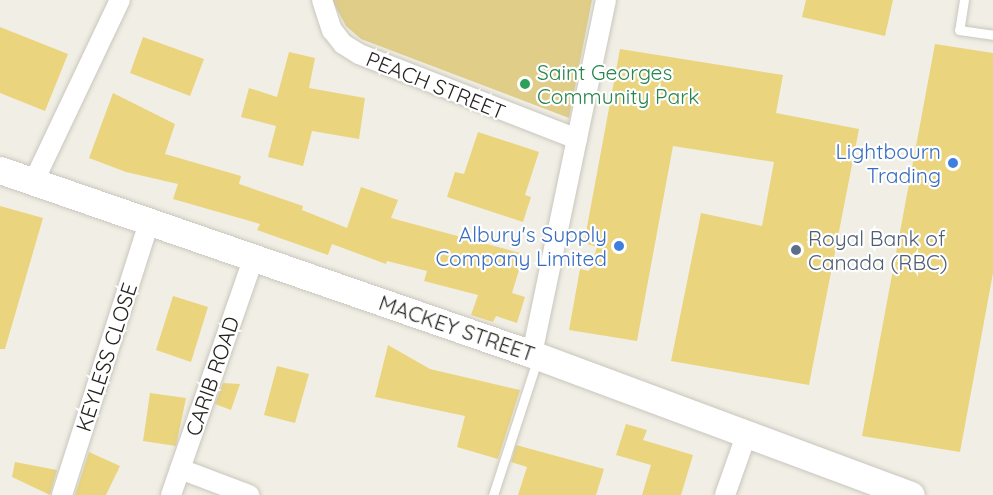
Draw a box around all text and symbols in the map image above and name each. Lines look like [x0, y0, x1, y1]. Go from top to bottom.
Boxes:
street label: PEACH STREET [363, 46, 509, 124]
place label: Saint Georges Community Park [537, 59, 700, 109]
marker: Saint Georges Community Park [518, 77, 532, 91]
place label: Lightbourn Trading [836, 138, 941, 188]
marker: Lightbourn Trading [946, 156, 960, 170]
place label: Albury's Supply Company Limited [435, 221, 607, 271]
place label: Royal Bank of Canada (RBC) [808, 225, 948, 275]
marker: Albury's Supply Company Limited [612, 239, 626, 253]
marker: Royal Bank of Canada (RBC) [789, 243, 803, 257]
street label: KEYLESS CLOSE [70, 280, 142, 434]
street label: MACKEY STREET [376, 290, 538, 366]
street label: CARIB ROAD [180, 313, 244, 439]

